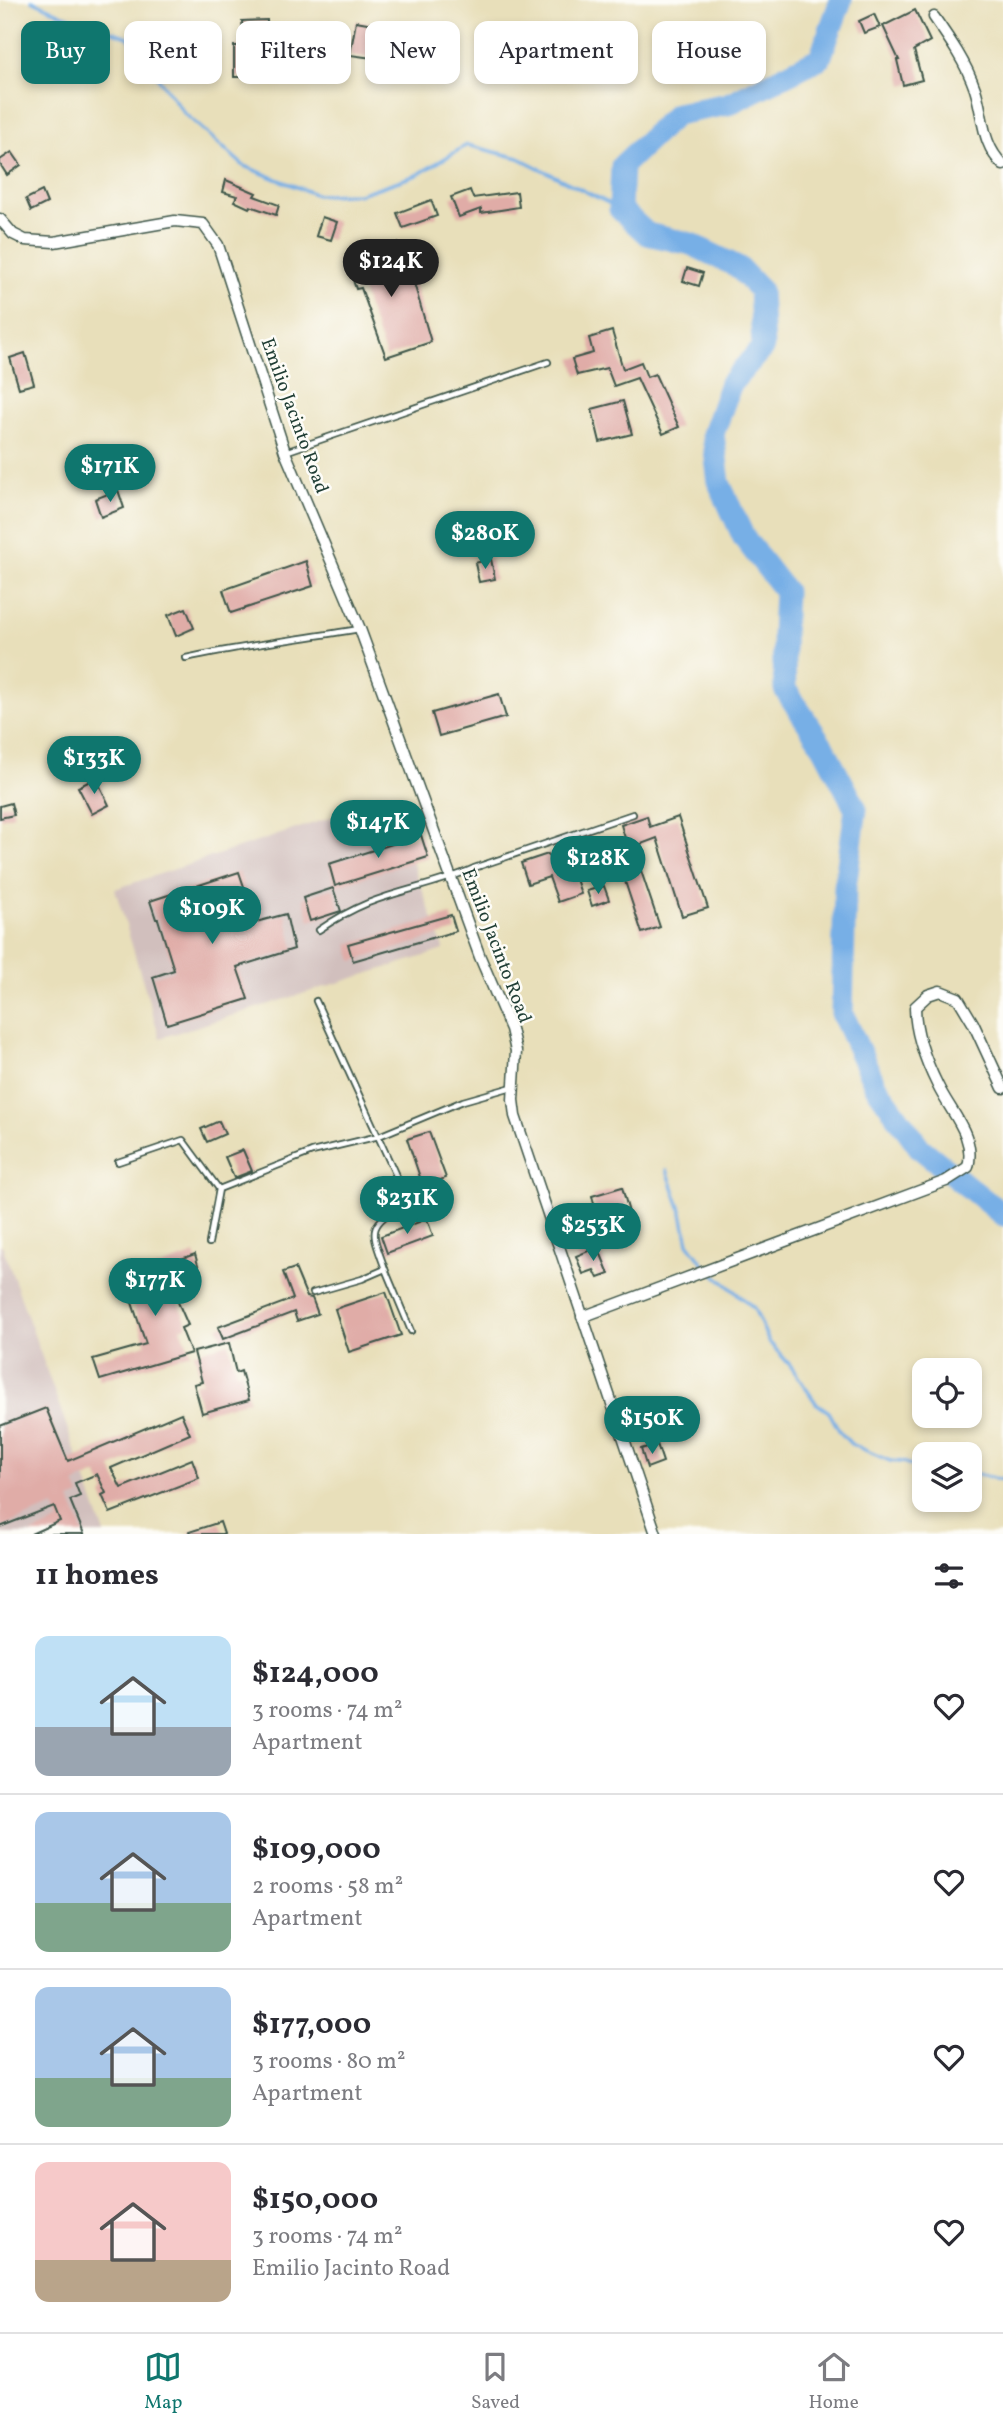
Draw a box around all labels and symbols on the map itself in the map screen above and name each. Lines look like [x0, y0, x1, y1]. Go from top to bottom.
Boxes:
pin: $124K [342, 240, 440, 299]
street label: Emilio Jacinto Road [254, 335, 334, 497]
pin: $171K [61, 444, 159, 504]
pin: $280K [436, 512, 534, 571]
pin: $133K [45, 736, 143, 796]
pin: $147K [329, 800, 427, 860]
pin: $128K [549, 836, 647, 896]
street label: Emilio Jacinto Road [455, 865, 537, 1027]
pin: $109K [163, 886, 261, 946]
pin: $231K [358, 1176, 456, 1236]
pin: $253K [544, 1204, 642, 1263]
pin: $177K [106, 1258, 204, 1318]
pin: $150K [603, 1396, 701, 1456]

